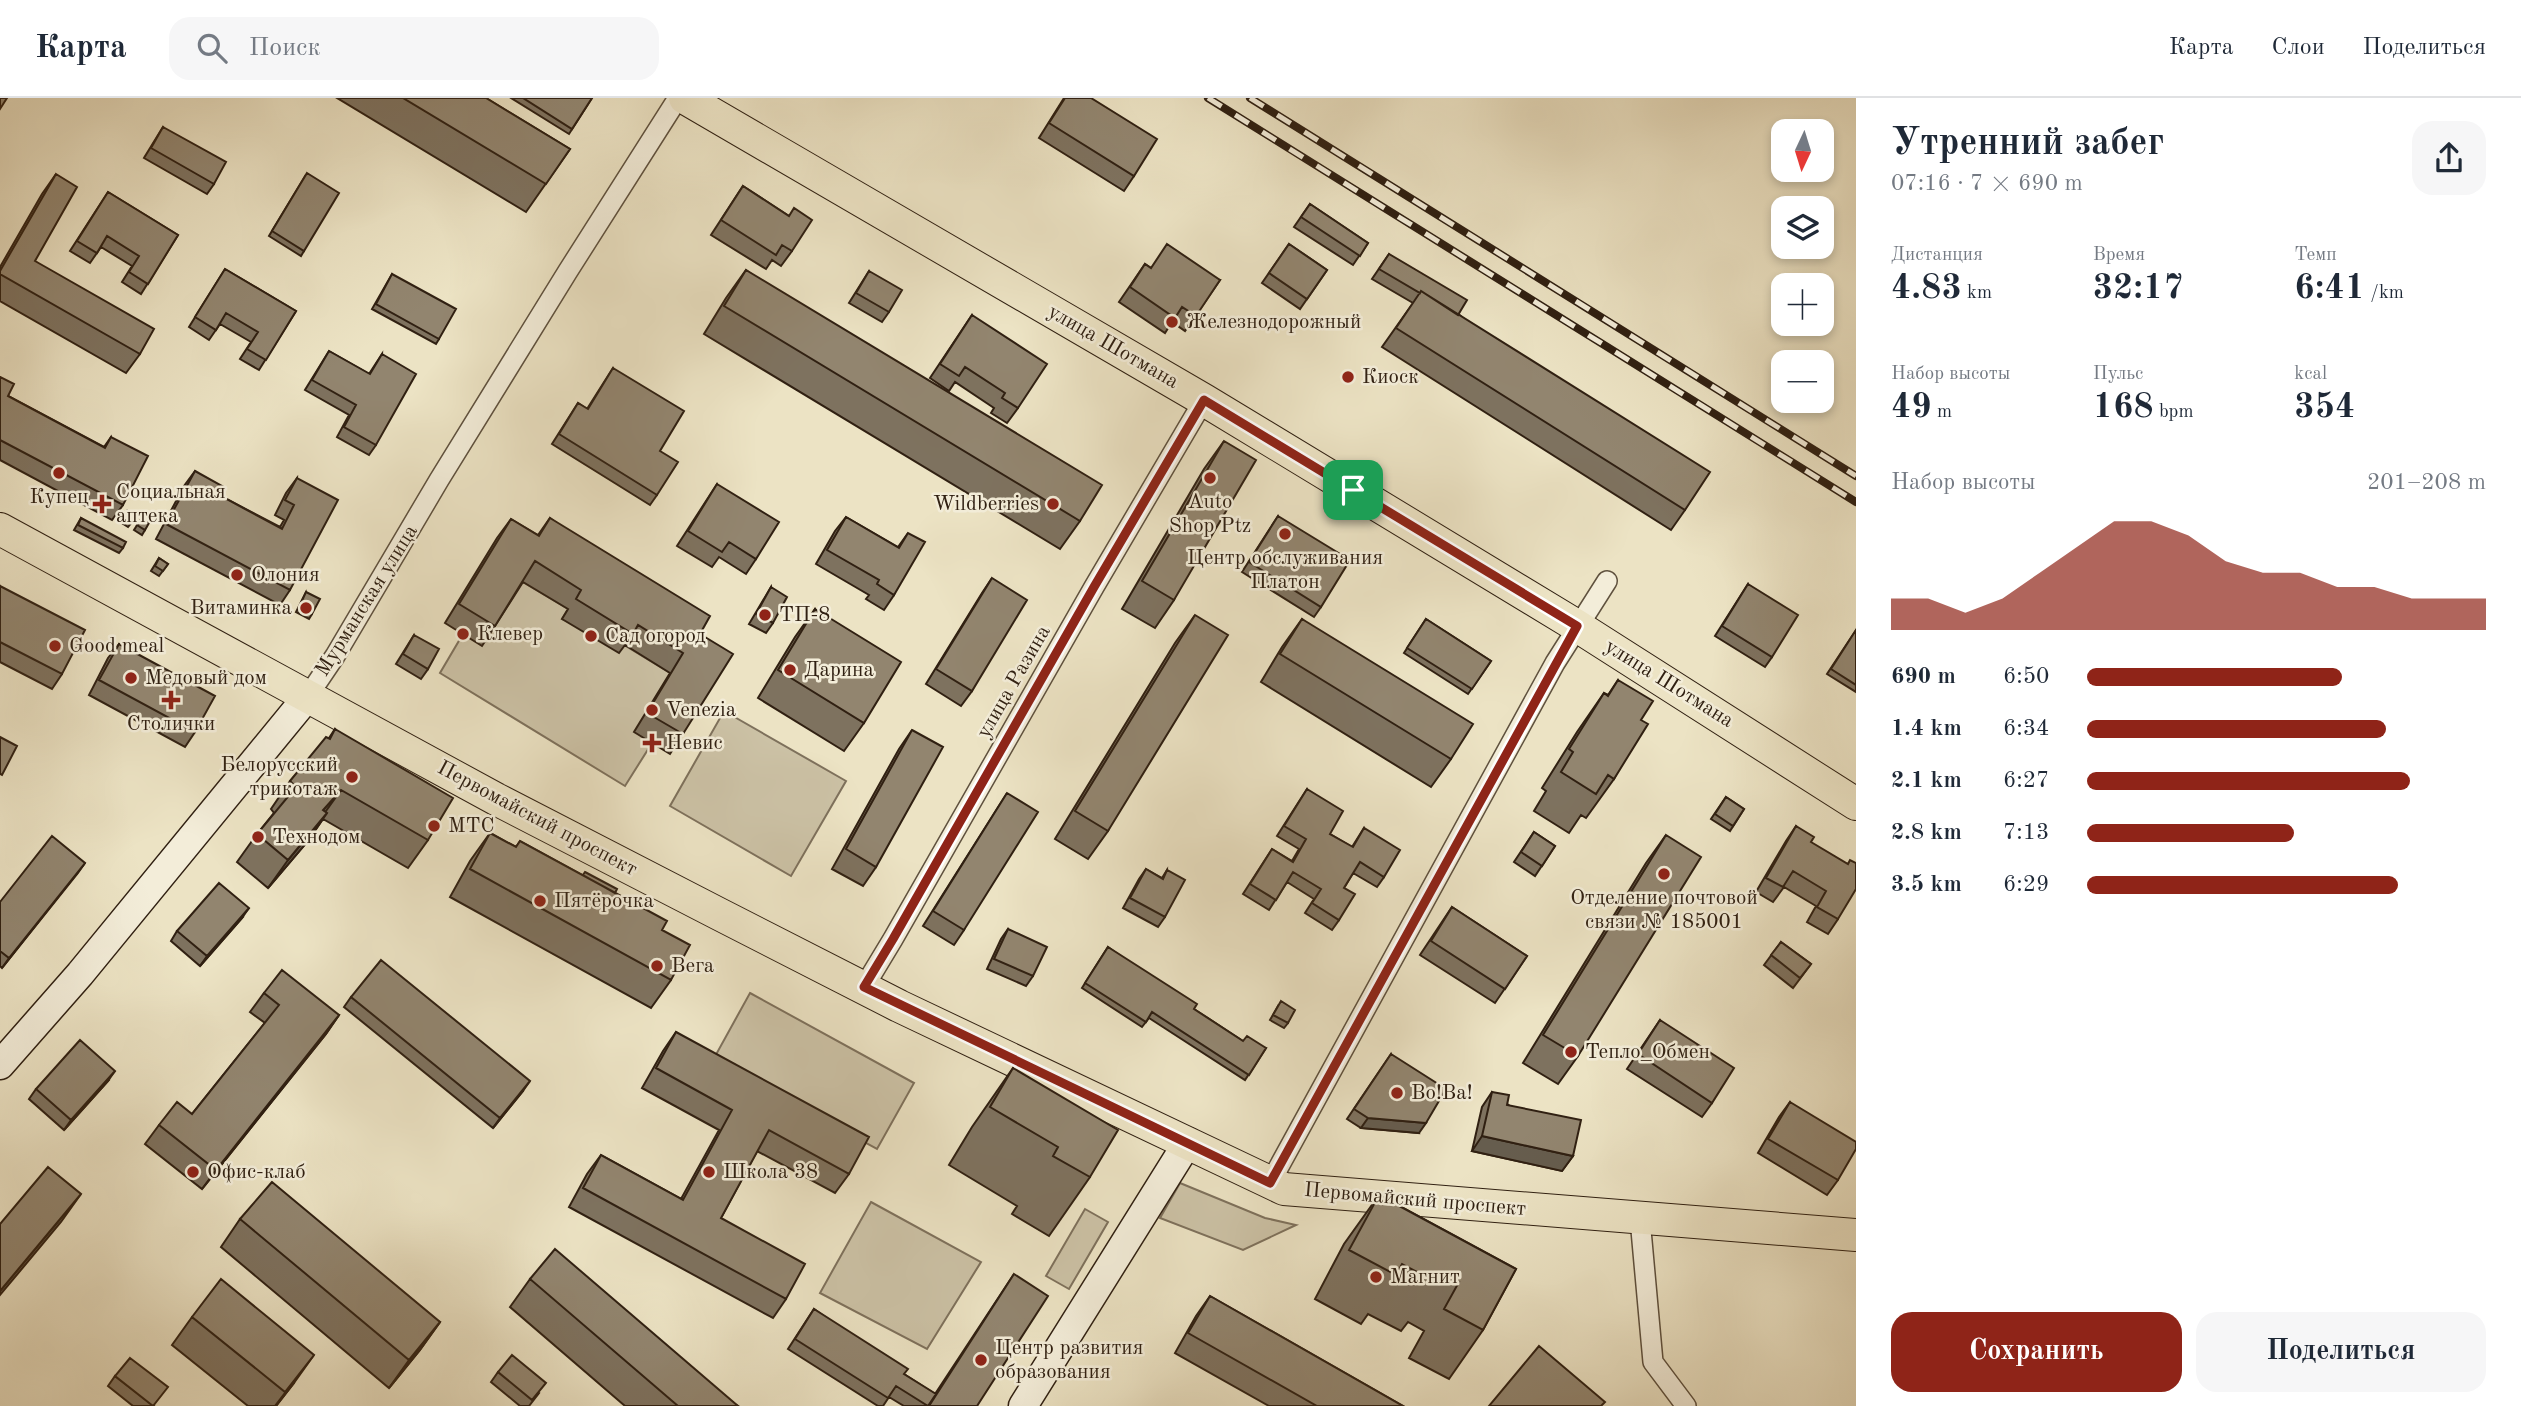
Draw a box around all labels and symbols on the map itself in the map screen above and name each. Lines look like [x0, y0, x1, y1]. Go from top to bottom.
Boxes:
north arrow [1771, 119, 1834, 182]
street label: улица Шотмана [1044, 301, 1182, 393]
place label: Железнодорожный [1186, 312, 1361, 333]
marker: Железнодорожный [1164, 314, 1180, 330]
place label: Киоск [1362, 367, 1419, 388]
marker: Киоск [1340, 369, 1356, 385]
pin [1323, 460, 1383, 520]
marker: Купец [51, 465, 67, 481]
marker: Auto Shop Ptz [1202, 470, 1218, 486]
place label: Социальная аптека [116, 482, 226, 527]
place label: Купец [29, 487, 89, 508]
place label: Auto Shop Ptz [1169, 492, 1251, 537]
place label: Wildberries [933, 494, 1039, 515]
marker: Социальная аптека [94, 496, 110, 512]
marker: Wildberries [1045, 496, 1061, 512]
street label: Мурманская улица [312, 522, 422, 680]
marker: Центр обслуживания Платон [1277, 526, 1293, 542]
place label: Центр обслуживания Платон [1187, 548, 1383, 593]
place label: Олония [251, 565, 320, 586]
marker: Олония [229, 567, 245, 583]
place label: Витаминка [190, 598, 292, 619]
marker: Витаминка [298, 600, 314, 616]
place label: ТП-8 [779, 605, 831, 626]
marker: ТП-8 [757, 607, 773, 623]
street label: улица Разина [973, 622, 1055, 742]
place label: Клевер [477, 624, 543, 645]
marker: Клевер [455, 626, 471, 642]
place label: Сад огород [605, 626, 706, 647]
marker: Сад огород [583, 628, 599, 644]
place label: Good meal [69, 636, 165, 657]
street label: улица Шотмана [1601, 636, 1737, 732]
marker: Good meal [47, 638, 63, 654]
place label: Дарина [804, 660, 874, 681]
marker: Дарина [782, 662, 798, 678]
place label: Медовый дом [145, 668, 267, 689]
marker: Медовый дом [123, 670, 139, 686]
marker: Столички [163, 692, 179, 708]
place label: Venezia [666, 700, 736, 721]
marker: Venezia [644, 702, 660, 718]
place label: Столички [127, 714, 215, 735]
place label: Невис [666, 733, 723, 754]
marker: Невис [644, 735, 660, 751]
place label: Белорусский трикотаж [221, 755, 338, 800]
street label: Первомайский проспект [434, 757, 640, 881]
marker: Белорусский трикотаж [344, 769, 360, 785]
place label: МТС [448, 816, 495, 837]
marker: МТС [426, 818, 442, 834]
place label: Технодом [272, 827, 360, 848]
marker: Технодом [250, 829, 266, 845]
marker: Отделение почтовой связи № 185001 [1656, 866, 1672, 882]
place label: Отделение почтовой связи № 185001 [1570, 888, 1758, 933]
place label: Пятёрочка [554, 891, 654, 912]
marker: Пятёрочка [532, 893, 548, 909]
place label: Вега [671, 956, 714, 977]
marker: Вега [649, 958, 665, 974]
place label: Тепло_Обмен [1585, 1042, 1710, 1063]
marker: Тепло_Обмен [1563, 1044, 1579, 1060]
place label: Во!Ва! [1411, 1083, 1473, 1104]
marker: Во!Ва! [1389, 1085, 1405, 1101]
place label: Офис-клаб [207, 1162, 306, 1183]
place label: Школа 38 [723, 1162, 818, 1183]
marker: Офис-клаб [185, 1164, 201, 1180]
marker: Школа 38 [701, 1164, 717, 1180]
street label: Первомайский проспект [1303, 1180, 1527, 1220]
place label: Магнит [1390, 1267, 1460, 1288]
marker: Магнит [1368, 1269, 1384, 1285]
place label: Центр развития образования [995, 1338, 1144, 1383]
marker: Центр развития образования [973, 1352, 989, 1368]

